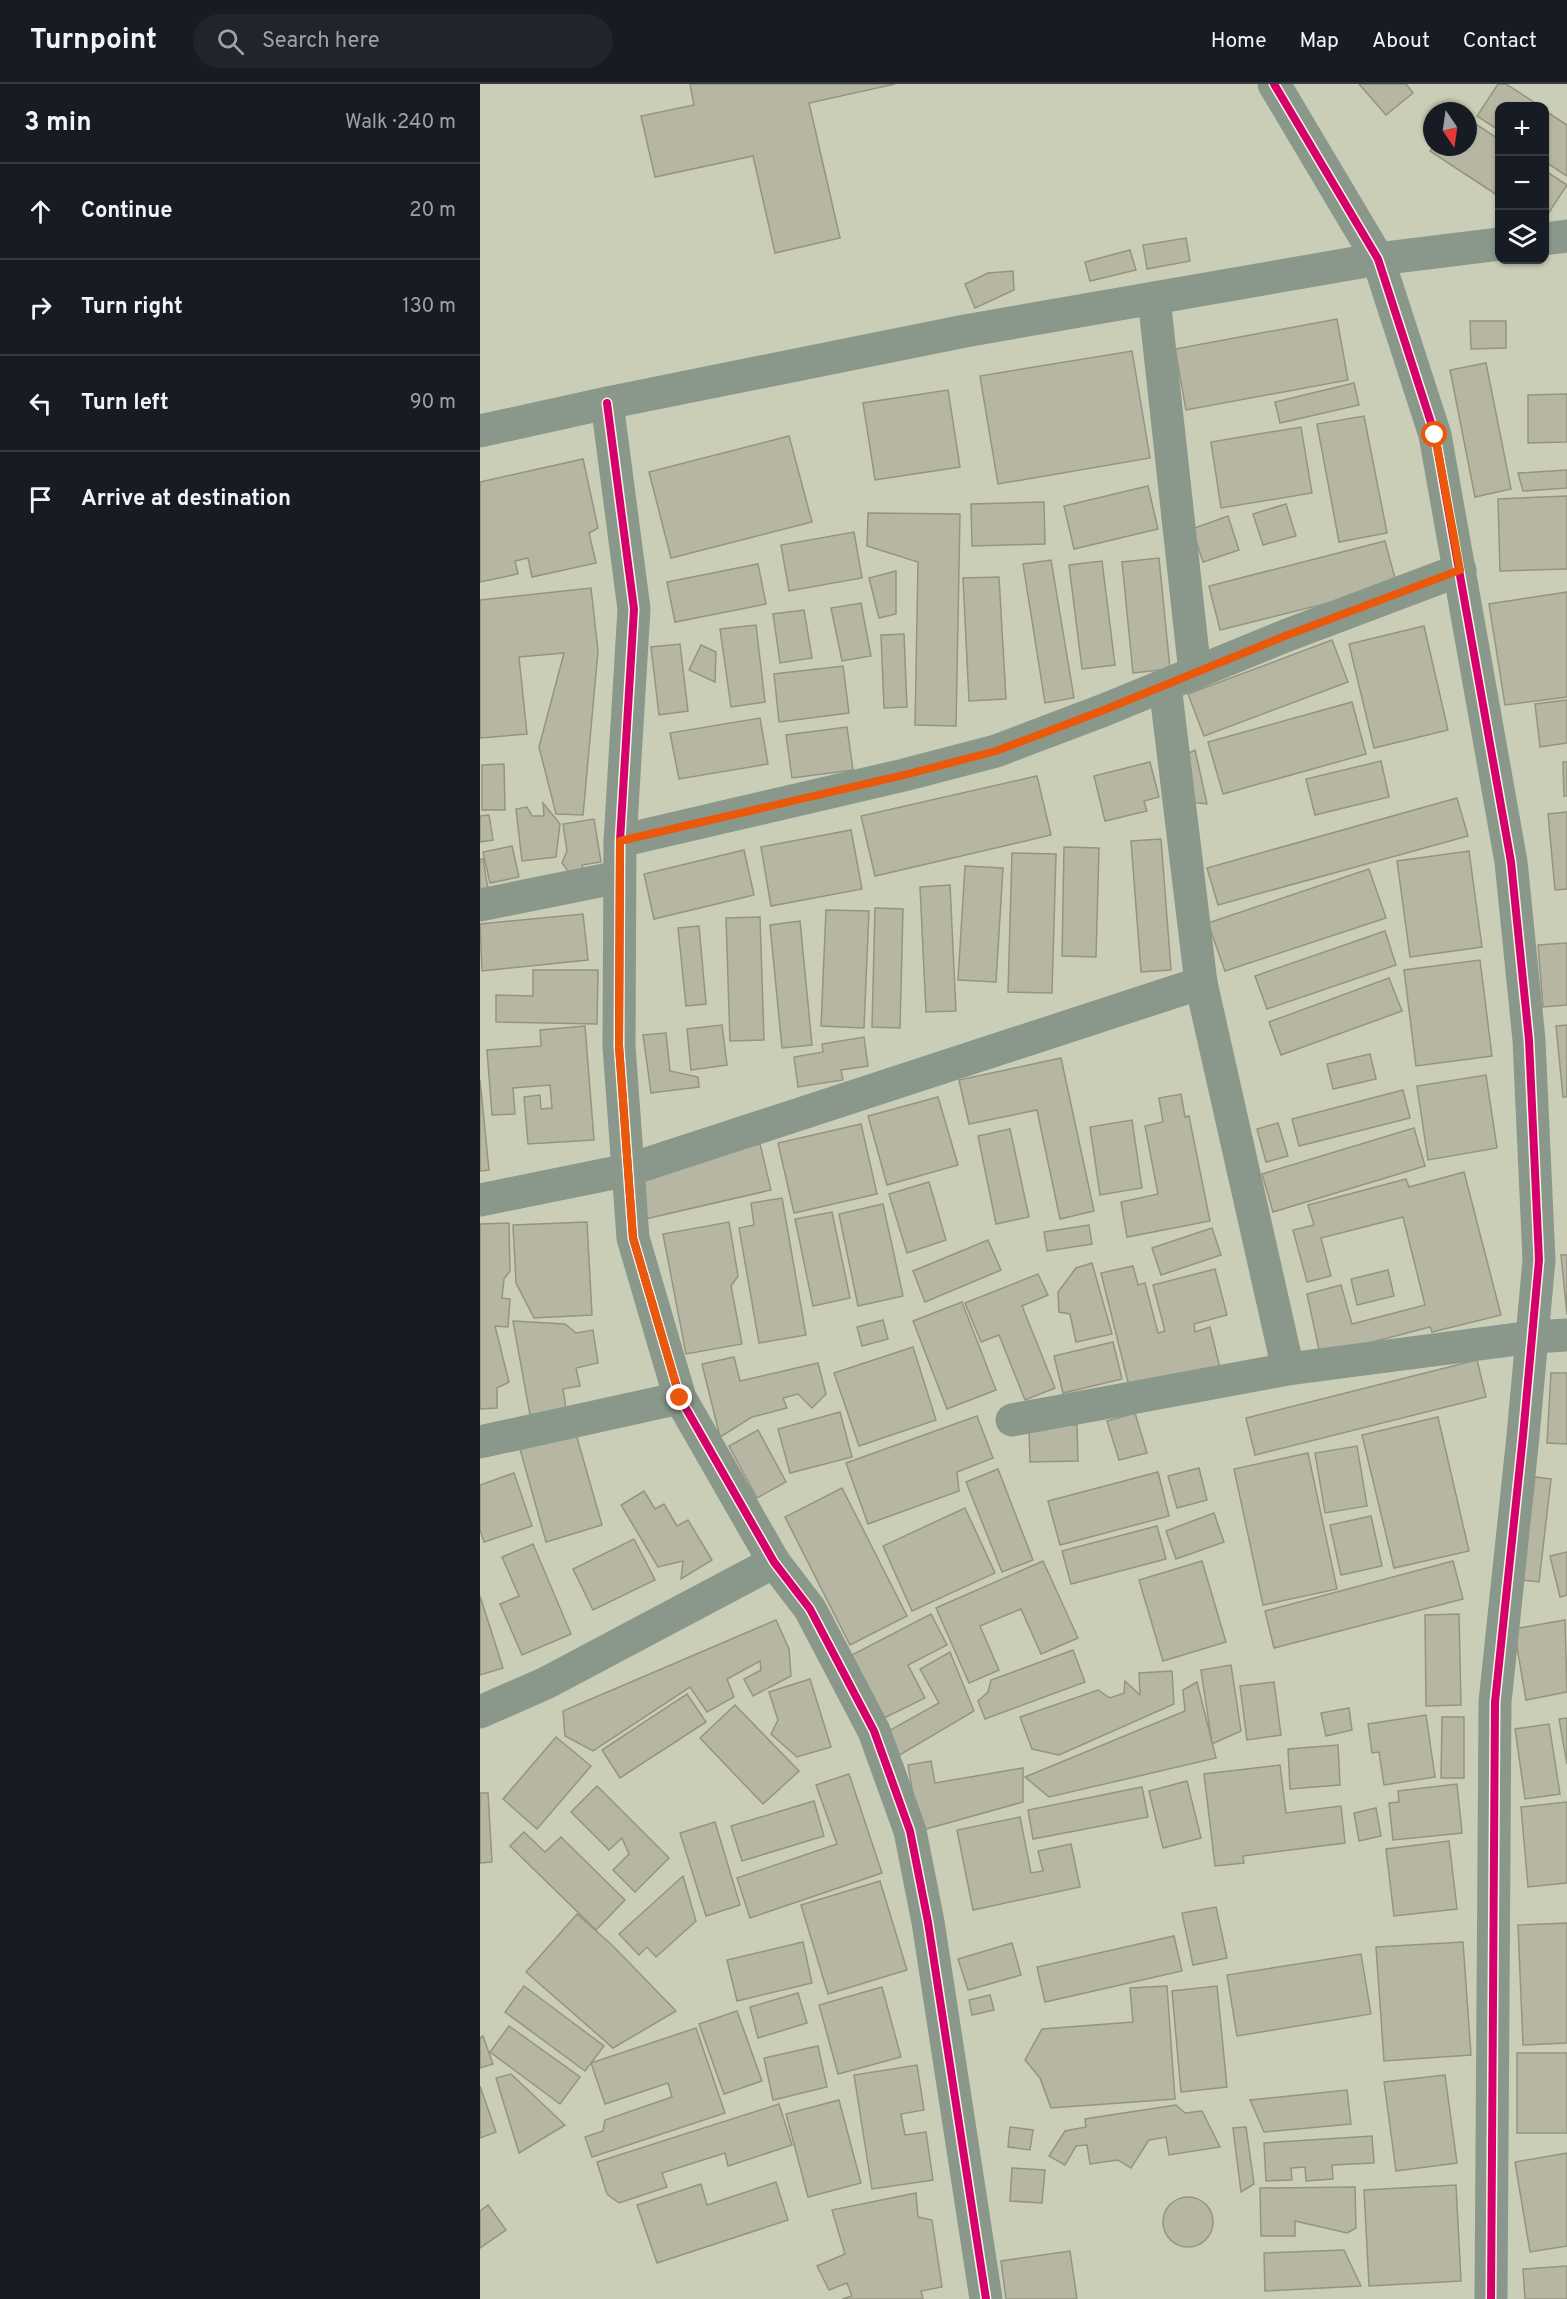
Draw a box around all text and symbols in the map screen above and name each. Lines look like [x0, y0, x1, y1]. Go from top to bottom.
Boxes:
search box [193, 14, 613, 68]
text: Turnpoint [30, 23, 157, 59]
icon: search [214, 25, 247, 58]
text: Search here [262, 28, 379, 55]
text: Home [1211, 28, 1267, 55]
text: Map [1300, 28, 1339, 55]
text: About [1372, 28, 1430, 55]
text: Contact [1463, 28, 1537, 55]
north arrow [1423, 102, 1477, 156]
map controls [1495, 102, 1549, 264]
button: + [1495, 102, 1549, 156]
text: 3 min [24, 107, 92, 140]
text: Walk · 240 m [345, 110, 456, 136]
button: − [1495, 156, 1549, 210]
icon: ahead [24, 195, 57, 228]
text: Continue [81, 198, 172, 225]
text: 20 m [409, 198, 456, 224]
button: layers [1495, 210, 1549, 264]
icon: right [24, 291, 57, 324]
text: Turn right [81, 294, 183, 321]
text: 130 m [402, 294, 456, 320]
icon: left [24, 387, 57, 420]
text: Turn left [81, 390, 169, 417]
text: 90 m [410, 390, 456, 416]
route start [1421, 421, 1447, 447]
icon: arrive [24, 483, 57, 516]
text: Arrive at destination [81, 486, 291, 513]
route end [666, 1384, 692, 1410]

